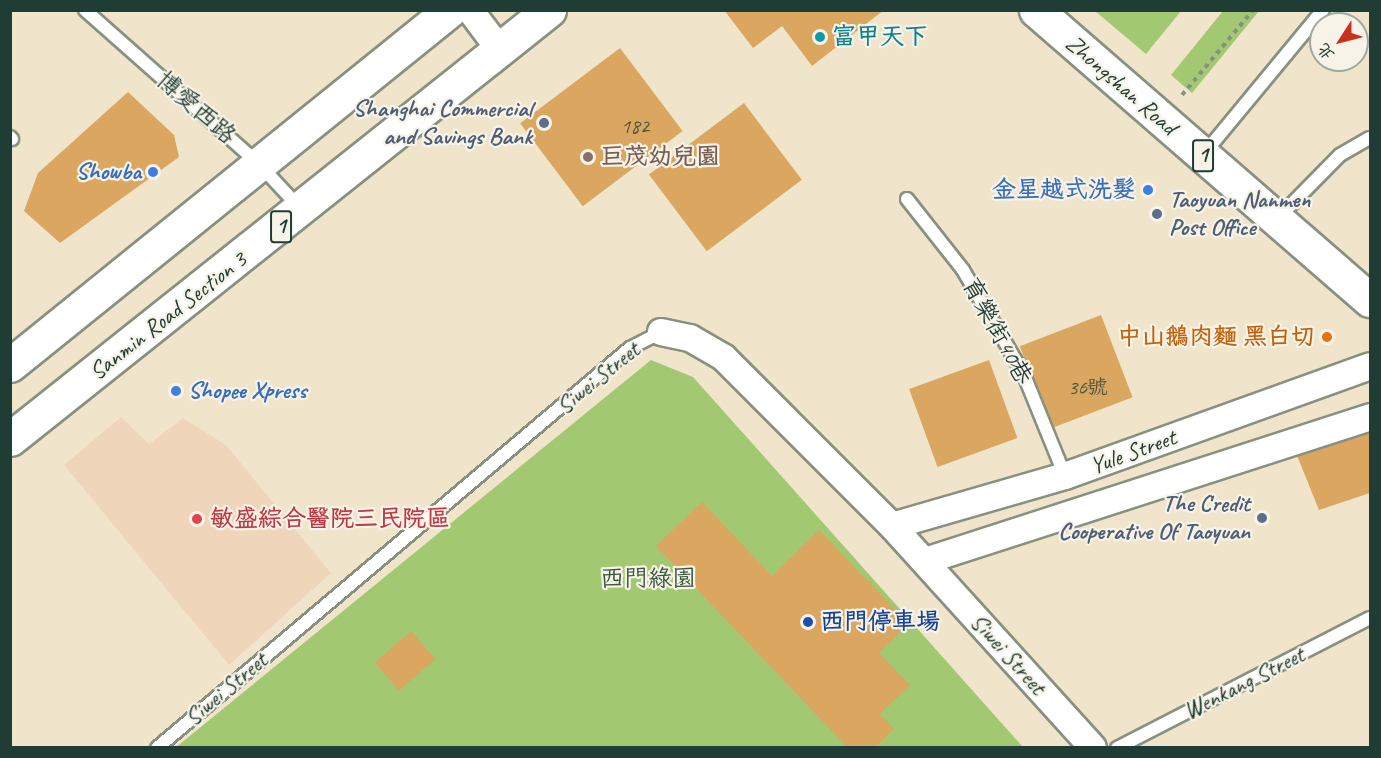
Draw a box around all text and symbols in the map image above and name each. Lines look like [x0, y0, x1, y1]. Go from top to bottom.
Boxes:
north arrow [1309, 12, 1369, 72]
place label: 富甲天下 [832, 23, 928, 51]
street label: Zhongshan Road [1060, 29, 1182, 141]
marker: 富甲天下 [813, 30, 827, 44]
text: 北 [1313, 39, 1339, 64]
street label: 博愛西路 [150, 66, 242, 150]
place label: Shanghai Commercial and Savings Bank [353, 95, 532, 151]
house number: 182 [621, 113, 649, 139]
marker: Shanghai Commercial and Savings Bank [537, 116, 551, 130]
road number: 1 [1191, 137, 1215, 175]
place label: 巨茂幼兒園 [600, 143, 720, 171]
marker: 巨茂幼兒園 [581, 150, 595, 164]
place label: Showba [76, 158, 141, 186]
marker: Showba [146, 165, 160, 179]
place label: 金星越式洗髮 [992, 176, 1136, 204]
marker: 金星越式洗髮 [1141, 183, 1155, 197]
place label: Taoyuan Nanmen Post Office [1169, 186, 1312, 242]
marker: Taoyuan Nanmen Post Office [1150, 207, 1164, 221]
road number: 1 [269, 208, 293, 246]
street label: Sanmin Road Section 3 [84, 246, 252, 386]
street label: 育樂街40巷 [956, 273, 1038, 389]
place label: 中山鵝肉麵 黑白切 [1117, 323, 1315, 351]
marker: 中山鵝肉麵 黑白切 [1320, 330, 1334, 344]
street label: Siwei Street [550, 336, 646, 420]
house number: 36號 [1068, 374, 1108, 400]
place label: Shopee Xpress [188, 377, 307, 405]
marker: Shopee Xpress [169, 384, 183, 398]
street label: Yule Street [1086, 423, 1180, 481]
place label: The Credit Cooperative Of Taoyuan [1058, 490, 1250, 546]
place label: 敏盛綜合醫院三民院區 [210, 505, 450, 533]
marker: 敏盛綜合醫院三民院區 [188, 510, 206, 528]
marker: The Credit Cooperative Of Taoyuan [1255, 511, 1269, 525]
park label: 西門綠園 [600, 565, 696, 593]
street label: Siwei Street [964, 607, 1052, 701]
place label: 西門停車場 [820, 608, 940, 636]
marker: 西門停車場 [801, 615, 815, 629]
street label: Wenkang Street [1179, 640, 1309, 726]
street label: Siwei Street [179, 646, 273, 732]

